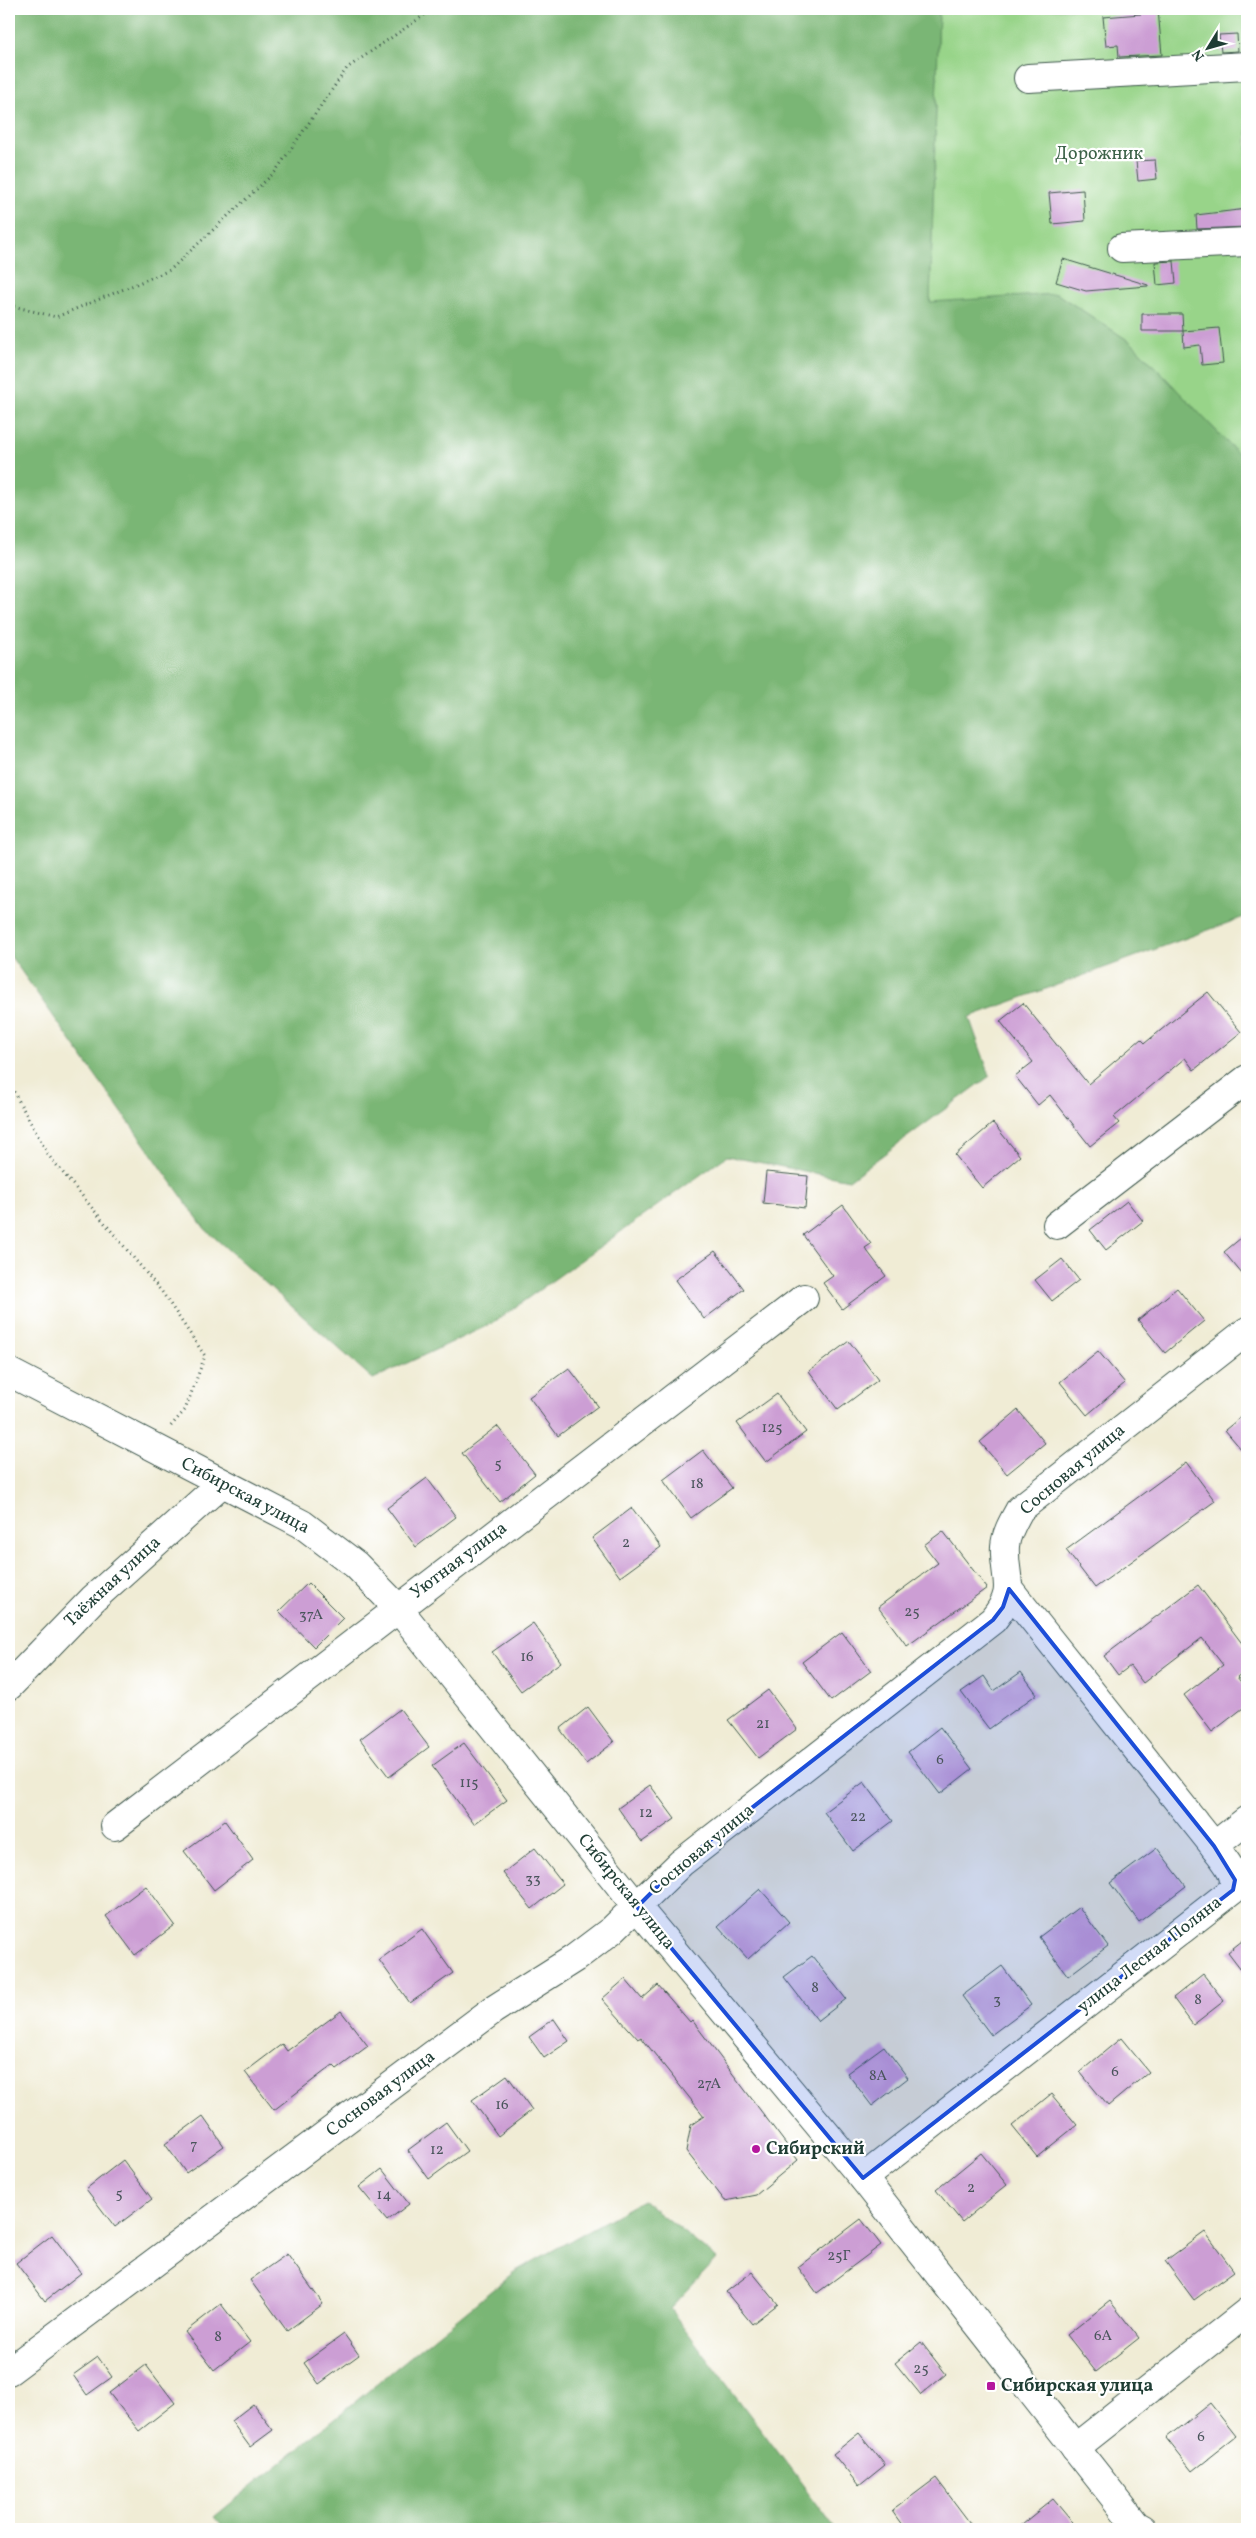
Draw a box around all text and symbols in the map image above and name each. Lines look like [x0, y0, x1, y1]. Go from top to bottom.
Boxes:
north arrow [1184, 22, 1234, 72]
text: N [1188, 45, 1209, 65]
park label: Дорожник [1055, 142, 1143, 167]
house number: 125 [761, 1418, 783, 1439]
street label: Сосновая улица [1015, 1418, 1131, 1522]
street label: Сибирская улица [176, 1451, 314, 1541]
house number: 5 [494, 1454, 502, 1475]
house number: 18 [690, 1474, 704, 1495]
street label: Уютная улица [405, 1516, 513, 1606]
street label: Таёжная улица [59, 1531, 167, 1633]
house number: 2 [622, 1533, 630, 1554]
house number: 25 [904, 1602, 920, 1623]
house number: 37А [299, 1605, 323, 1626]
house number: 16 [520, 1647, 534, 1668]
house number: 21 [756, 1714, 770, 1735]
house number: 6 [936, 1750, 944, 1771]
house number: 115 [460, 1773, 478, 1794]
street label: Сосновая улица [644, 1798, 760, 1902]
house number: 12 [639, 1803, 653, 1824]
house number: 22 [850, 1807, 866, 1828]
street label: Сибирская улица [571, 1829, 681, 1955]
house number: 33 [525, 1869, 541, 1890]
street label: улица Лесная Поляна [1072, 1891, 1228, 2019]
house number: 8 [811, 1978, 819, 1999]
house number: 3 [993, 1990, 1001, 2011]
house number: 8 [1194, 1990, 1202, 2011]
street label: Сосновая улица [321, 2045, 441, 2143]
house number: 6 [1111, 2062, 1119, 2083]
house number: 8А [869, 2066, 888, 2087]
house number: 27А [697, 2074, 721, 2095]
house number: 16 [495, 2095, 509, 2116]
house number: 7 [190, 2135, 198, 2156]
place label: Сибирский [766, 2137, 865, 2162]
house number: 12 [430, 2140, 444, 2161]
marker: Сибирский [750, 2143, 762, 2155]
house number: 2 [967, 2178, 975, 2199]
house number: 5 [115, 2184, 123, 2205]
house number: 14 [377, 2185, 391, 2206]
house number: 25Г [827, 2246, 851, 2267]
house number: 6А [1094, 2326, 1113, 2347]
house number: 8 [214, 2327, 222, 2348]
house number: 25 [913, 2359, 929, 2380]
place label: Сибирская улица [1001, 2374, 1154, 2399]
marker: Сибирская улица [985, 2380, 997, 2392]
house number: 6 [1197, 2427, 1205, 2448]

